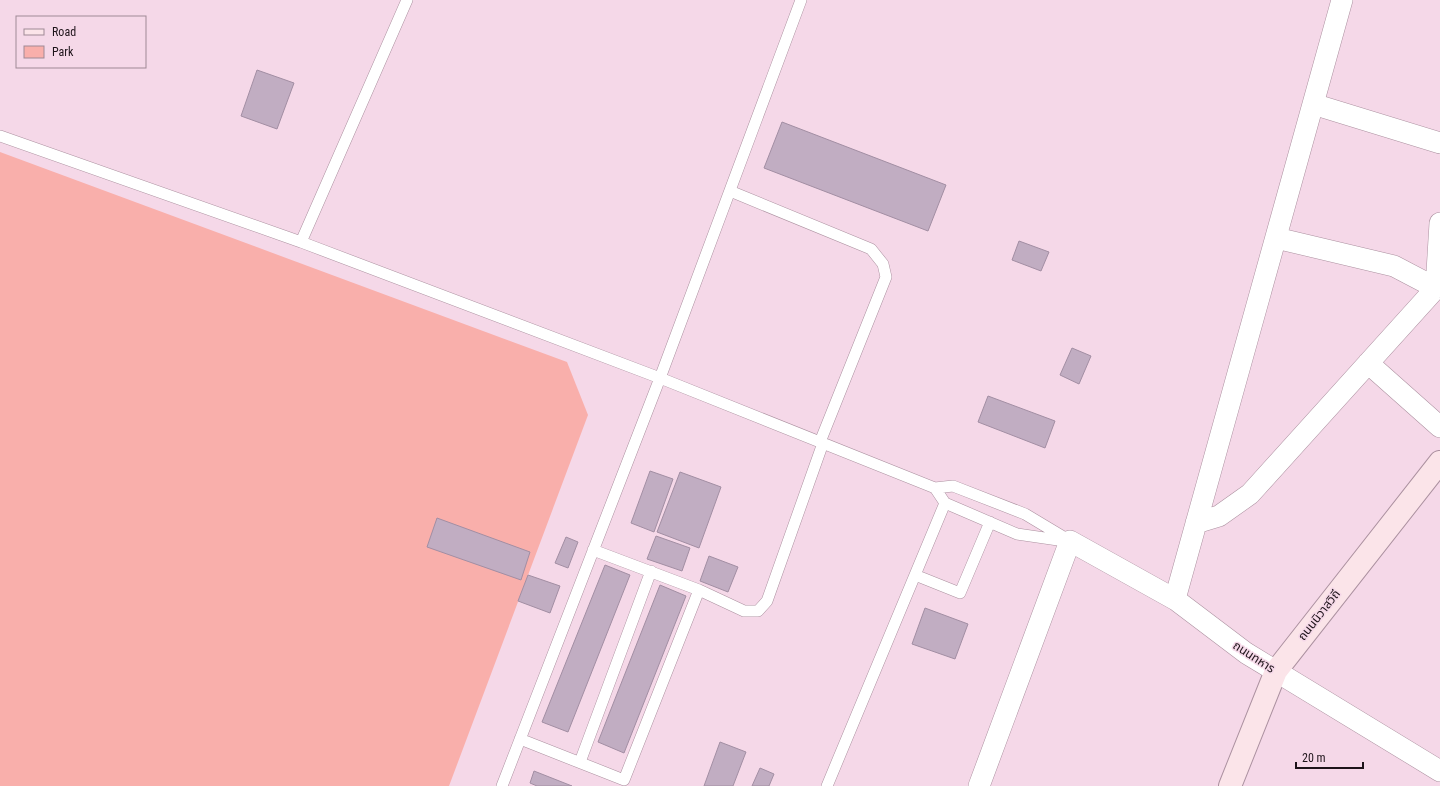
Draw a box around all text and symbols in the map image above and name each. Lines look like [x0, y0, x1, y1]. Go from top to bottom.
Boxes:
legend [16, 16, 146, 68]
text: Road [52, 25, 76, 39]
text: Park [52, 45, 74, 59]
street label: ถนนนิวาสวิถี [1295, 587, 1343, 643]
street label: ถนนทหาร [1230, 638, 1278, 676]
scale bar [1296, 744, 1363, 770]
text: 20 m [1302, 751, 1326, 765]

